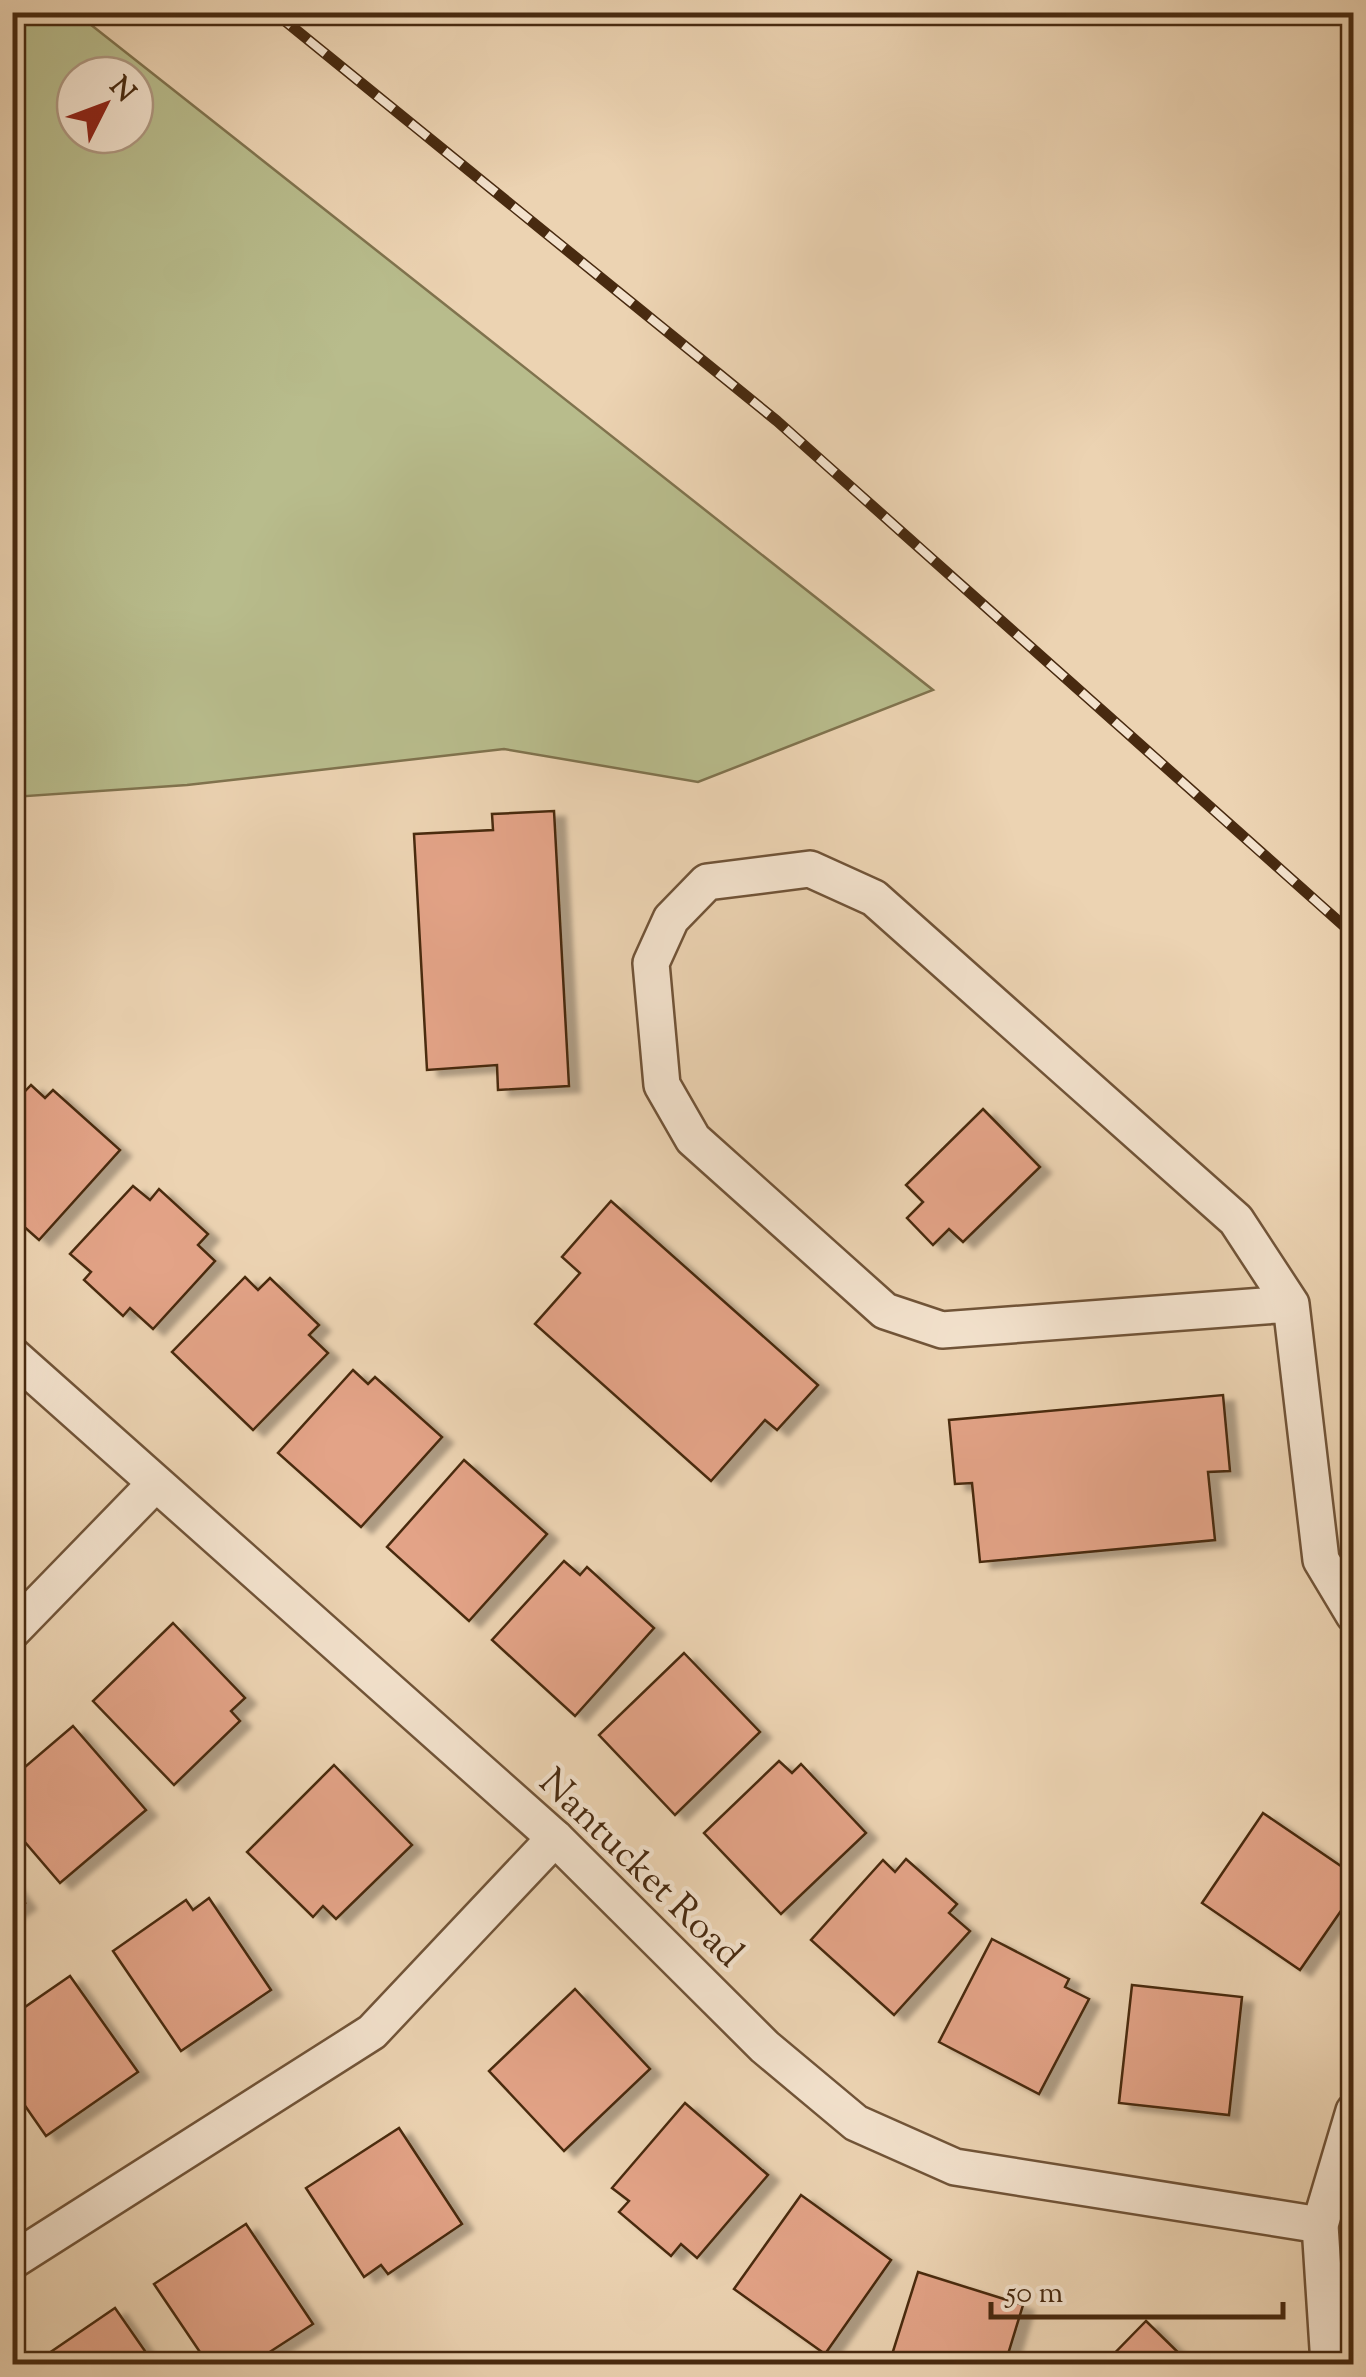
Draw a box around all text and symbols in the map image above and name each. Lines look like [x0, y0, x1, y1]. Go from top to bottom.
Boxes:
north arrow [55, 55, 155, 155]
text: N [99, 69, 144, 112]
street label: Nantucket Road [525, 1758, 754, 1982]
scale bar [991, 2257, 1284, 2319]
text: 50 m [1004, 2273, 1064, 2316]

